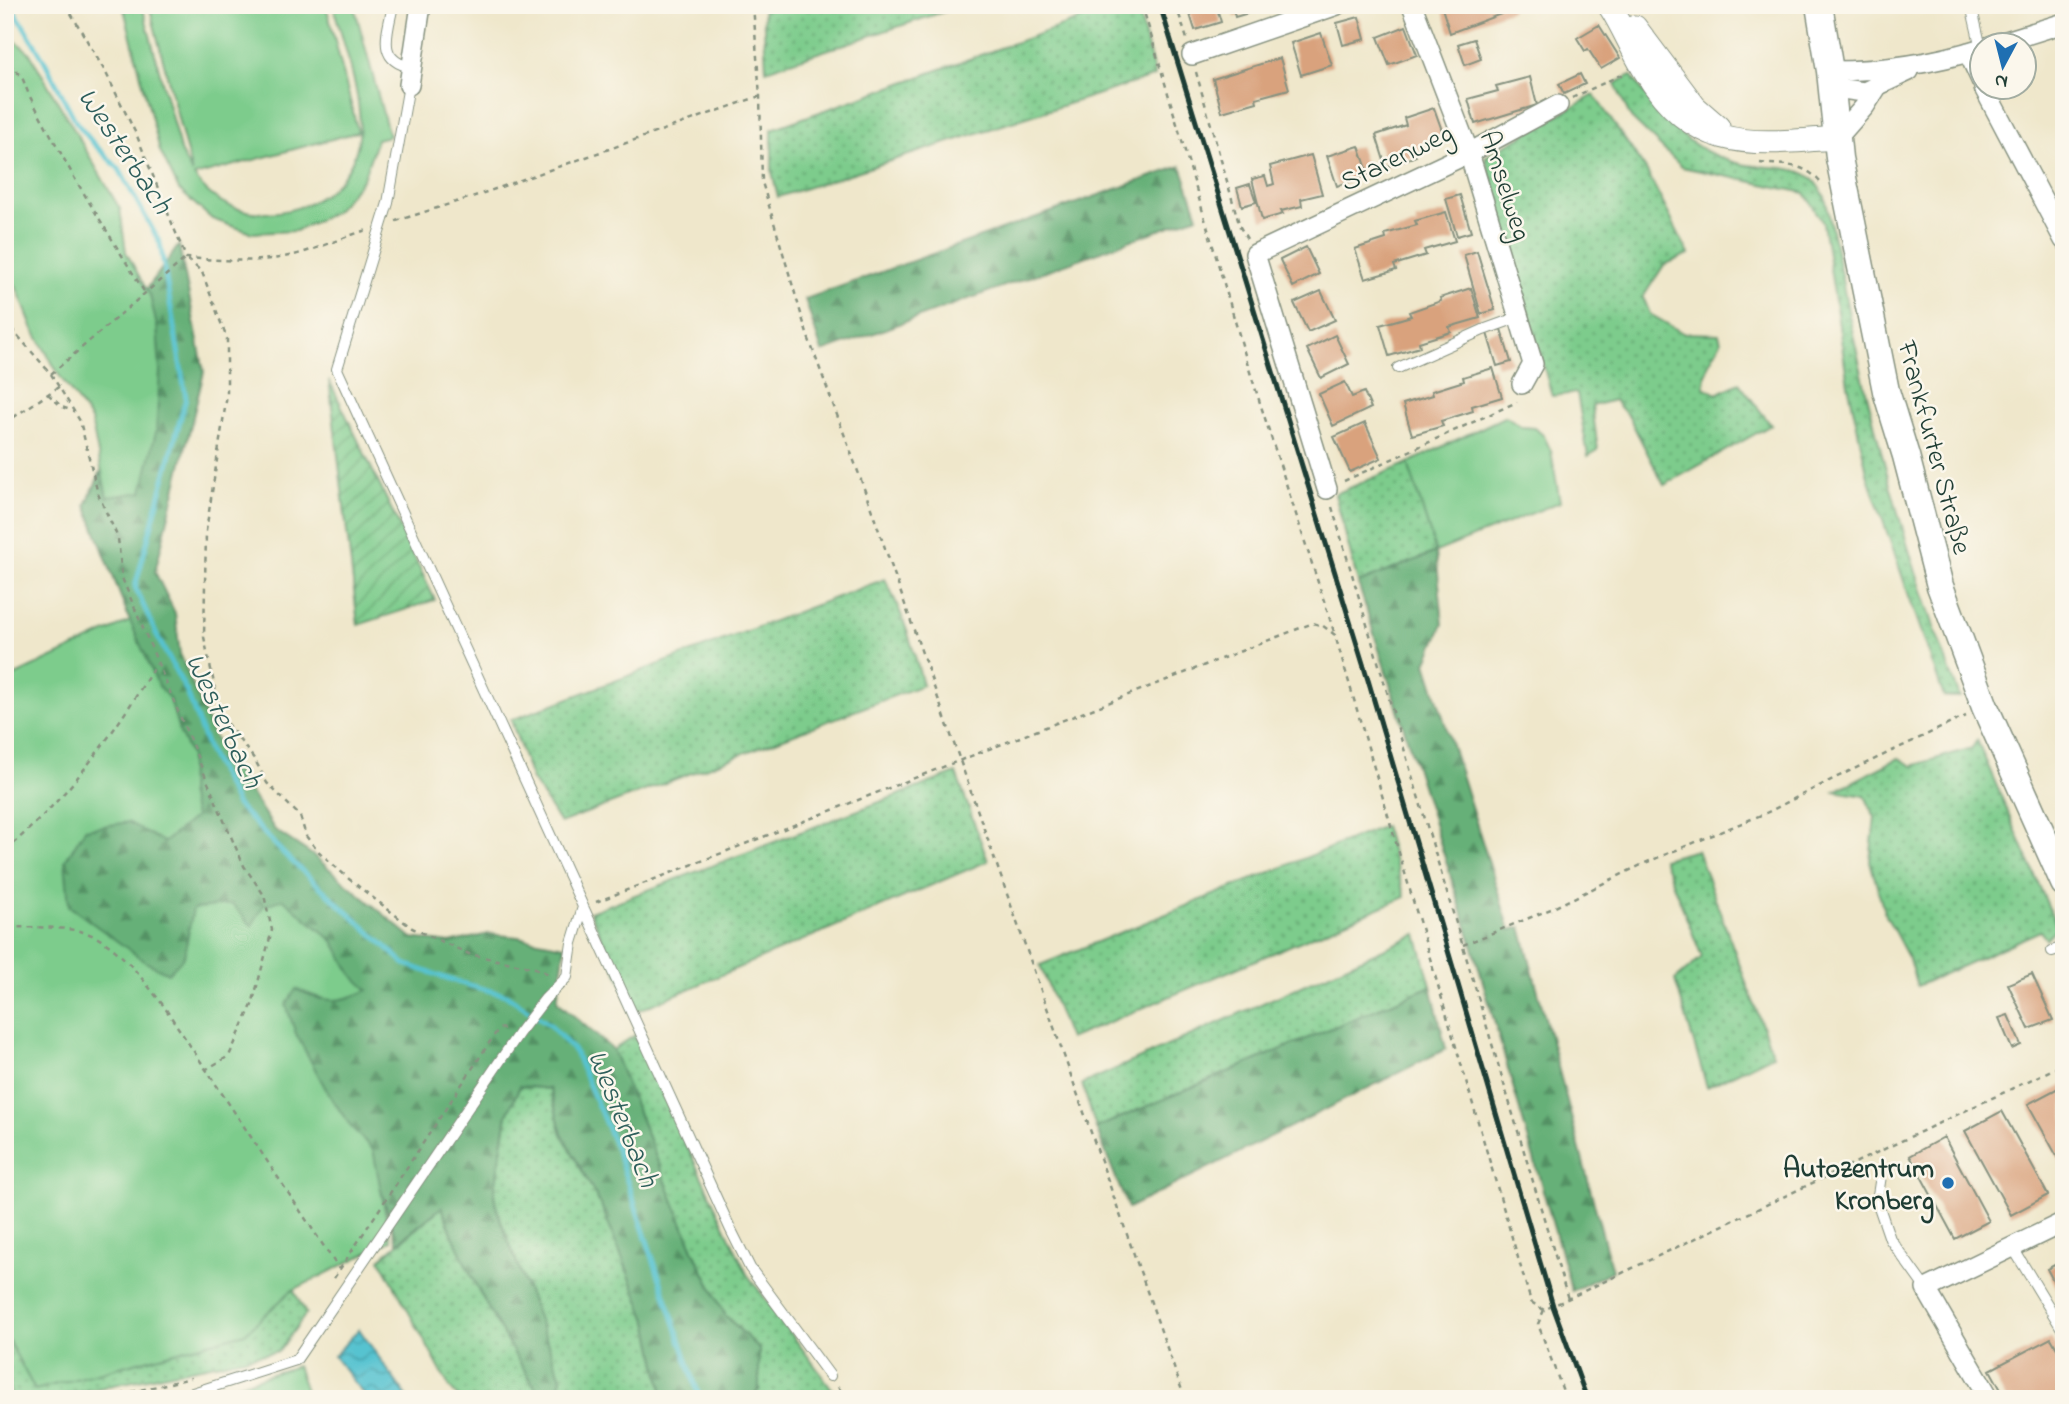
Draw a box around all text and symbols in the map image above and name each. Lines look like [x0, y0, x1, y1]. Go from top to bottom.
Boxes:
north arrow [1968, 32, 2038, 102]
text: N [1993, 66, 2009, 95]
water label: Westerbach [65, 80, 183, 224]
street label: Starenweg [1334, 114, 1461, 204]
street label: Amselweg [1467, 126, 1541, 247]
street label: Frankfurter Straße [1884, 336, 1981, 560]
water label: Westerbach [172, 647, 273, 797]
water label: Westerbach [574, 1044, 669, 1195]
place label: Autozentrum Kronberg [1783, 1150, 1934, 1224]
marker: Autozentrum Kronberg [1940, 1175, 1956, 1191]

